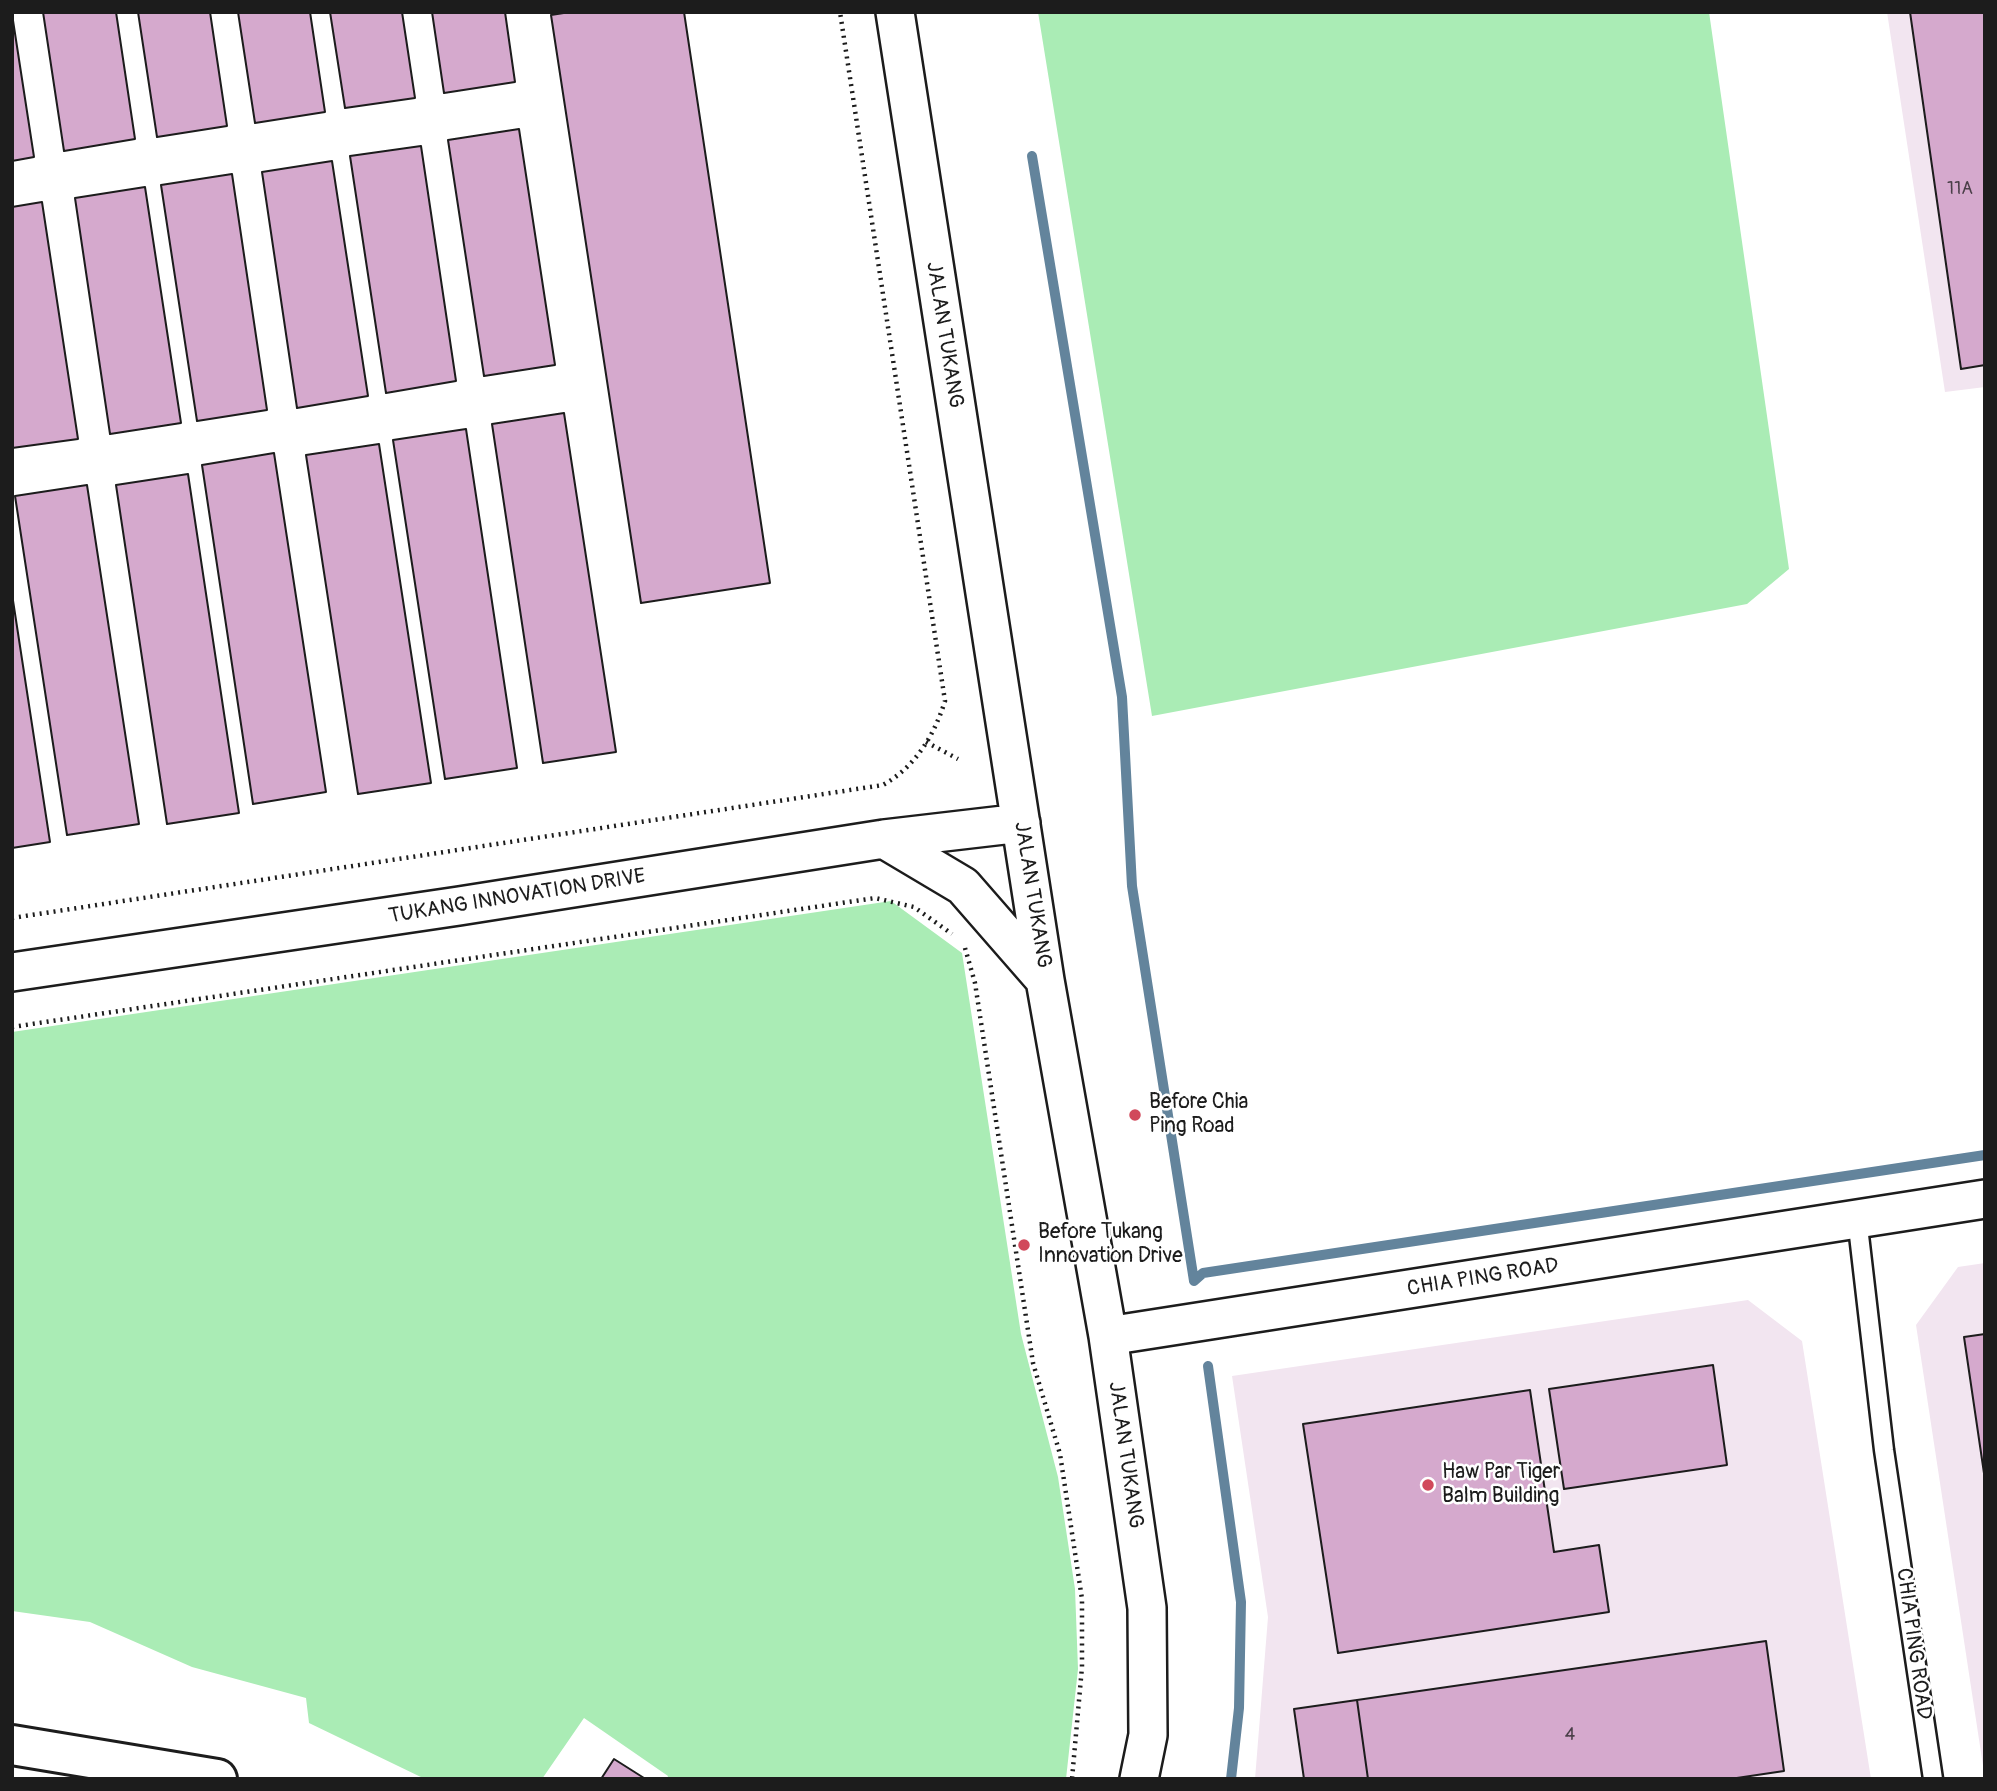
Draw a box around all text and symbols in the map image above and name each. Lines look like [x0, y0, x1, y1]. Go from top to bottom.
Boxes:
house number: 11A [1947, 178, 1973, 200]
street label: JALAN TUKANG [920, 260, 968, 410]
street label: JALAN TUKANG [1008, 820, 1056, 970]
street label: TUKANG INNOVATION DRIVE [387, 864, 647, 930]
place label: Before Chia Ping Road [1149, 1090, 1248, 1140]
marker: Before Chia Ping Road [1127, 1107, 1143, 1123]
place label: Before Tukang Innovation Drive [1038, 1220, 1183, 1270]
marker: Before Tukang Innovation Drive [1016, 1237, 1032, 1253]
street label: CHIA PING ROAD [1406, 1254, 1560, 1302]
street label: JALAN TUKANG [1102, 1380, 1148, 1530]
place label: Haw Par Tiger Balm Building [1442, 1460, 1560, 1510]
marker: Haw Par Tiger Balm Building [1420, 1477, 1436, 1493]
street label: CHIA PING ROAD [1890, 1567, 1936, 1721]
house number: 4 [1565, 1724, 1575, 1746]

